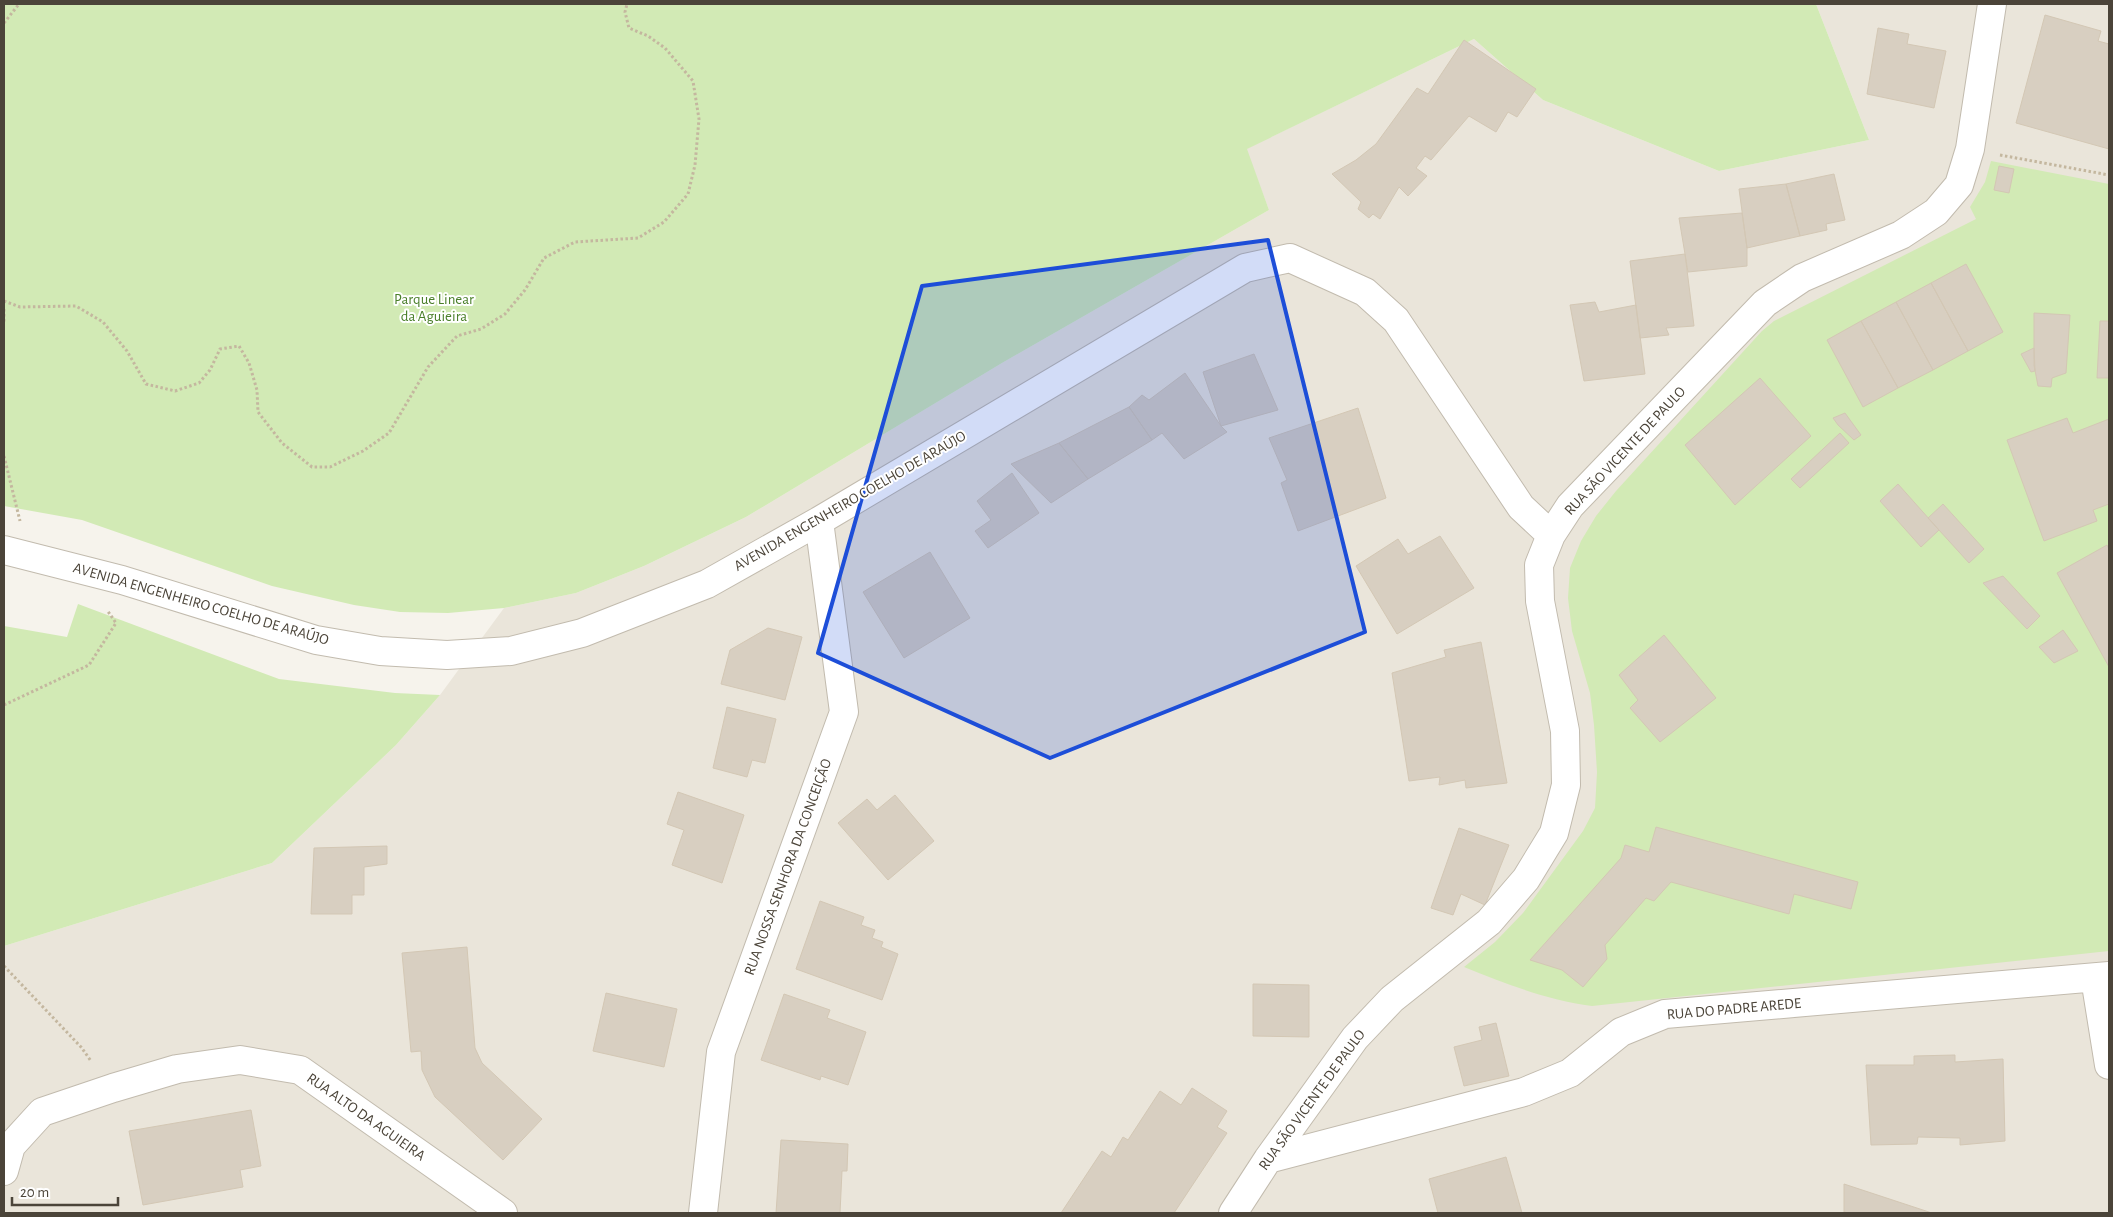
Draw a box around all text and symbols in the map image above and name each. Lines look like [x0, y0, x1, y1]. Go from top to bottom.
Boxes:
park label: Parque Linear da Aguieira [394, 292, 474, 324]
street label: RUA SÃO VICENTE DE PAULO [1561, 383, 1688, 518]
street label: AVENIDA ENGENHEIRO COELHO DE ARAÚJO [730, 426, 969, 574]
street label: AVENIDA ENGENHEIRO COELHO DE ARAÚJO [71, 558, 331, 648]
street label: RUA NOSSA SENHORA DA CONCEIÇÃO [741, 756, 834, 977]
street label: RUA DO PADRE AREDE [1666, 996, 1802, 1022]
street label: RUA SÃO VICENTE DE PAULO [1255, 1026, 1368, 1173]
street label: RUA ALTO DA AGUIEIRA [304, 1070, 428, 1164]
scale bar [12, 1174, 119, 1206]
text: 20 m [20, 1185, 49, 1200]

